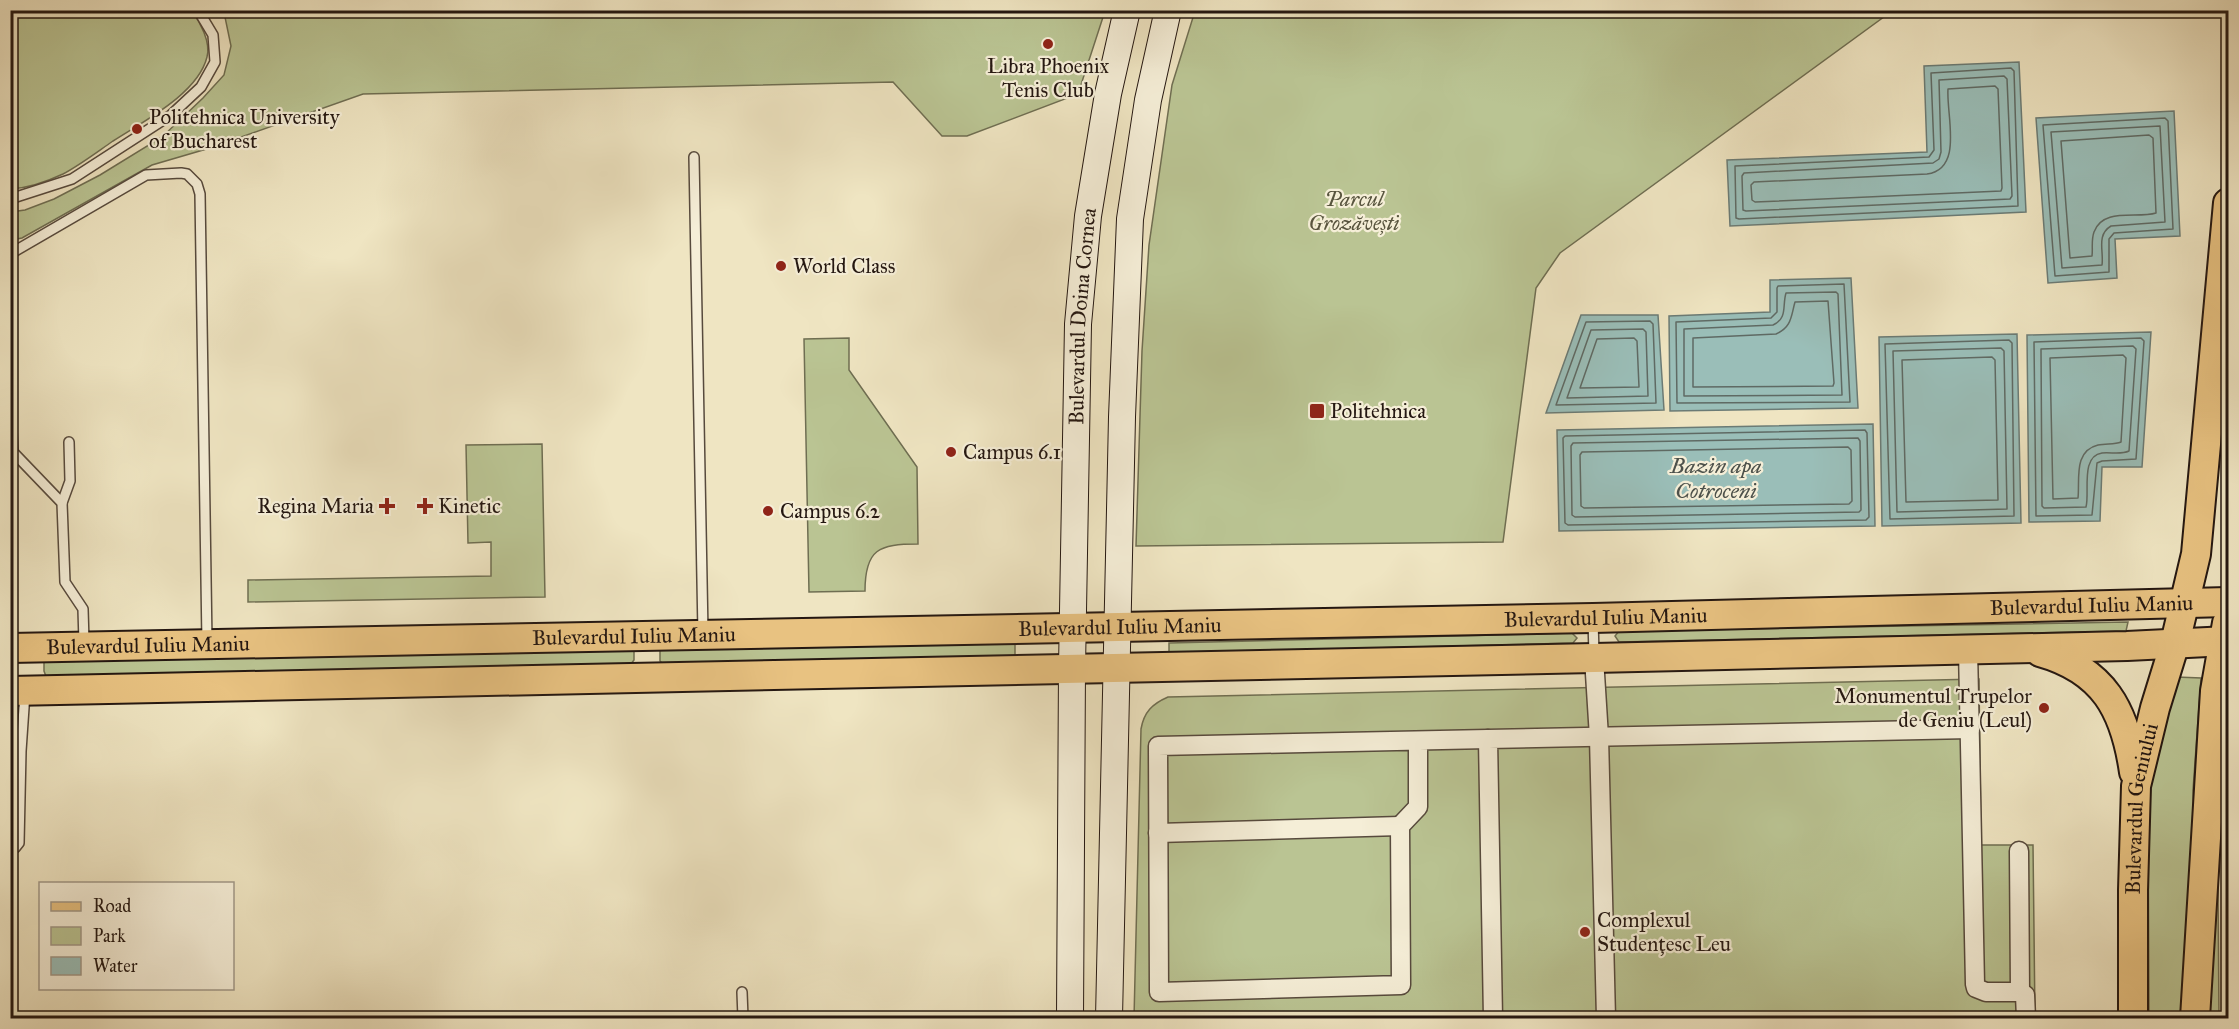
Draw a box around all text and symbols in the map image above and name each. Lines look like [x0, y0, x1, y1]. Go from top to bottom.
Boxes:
marker: Libra Phoenix Tenis Club [1041, 37, 1055, 51]
place label: Libra Phoenix Tenis Club [987, 53, 1110, 103]
place label: Politehnica University of Bucharest [149, 104, 341, 154]
marker: Politehnica University of Bucharest [130, 122, 144, 136]
park label: Parcul Grozăvești [1309, 186, 1399, 236]
street label: Bulevardul Doina Cornea [1063, 205, 1102, 425]
place label: World Class [793, 253, 895, 279]
marker: World Class [774, 259, 788, 273]
place label: Politehnica [1330, 398, 1426, 424]
marker: Politehnica [1308, 402, 1326, 420]
place label: Campus 6.1 [963, 439, 1061, 465]
marker: Campus 6.1 [944, 445, 958, 459]
water label: Bazin apa Cotroceni [1669, 452, 1762, 504]
place label: Regina Maria [257, 493, 374, 519]
place label: Kinetic [438, 493, 501, 519]
marker: Regina Maria [378, 497, 396, 515]
marker: Kinetic [416, 497, 434, 515]
place label: Campus 6.2 [780, 498, 881, 524]
marker: Campus 6.2 [761, 504, 775, 518]
street label: Bulevardul Iuliu Maniu [1989, 590, 2194, 621]
street label: Bulevardul Iuliu Maniu [1504, 602, 1708, 633]
street label: Bulevardul Iuliu Maniu [1018, 612, 1222, 642]
street label: Bulevardul Iuliu Maniu [532, 621, 736, 651]
street label: Bulevardul Iuliu Maniu [46, 630, 250, 660]
place label: Monumentul Trupelor de Geniu (Leul) [1835, 683, 2032, 733]
marker: Monumentul Trupelor de Geniu (Leul) [2037, 701, 2051, 715]
street label: Bulevardul Geniului [2120, 720, 2164, 895]
legend [39, 882, 234, 990]
text: Road [93, 895, 131, 917]
place label: Complexul Studențesc Leu [1597, 907, 1731, 957]
text: Park [93, 925, 126, 947]
marker: Complexul Studențesc Leu [1578, 925, 1592, 939]
text: Water [93, 955, 138, 977]

